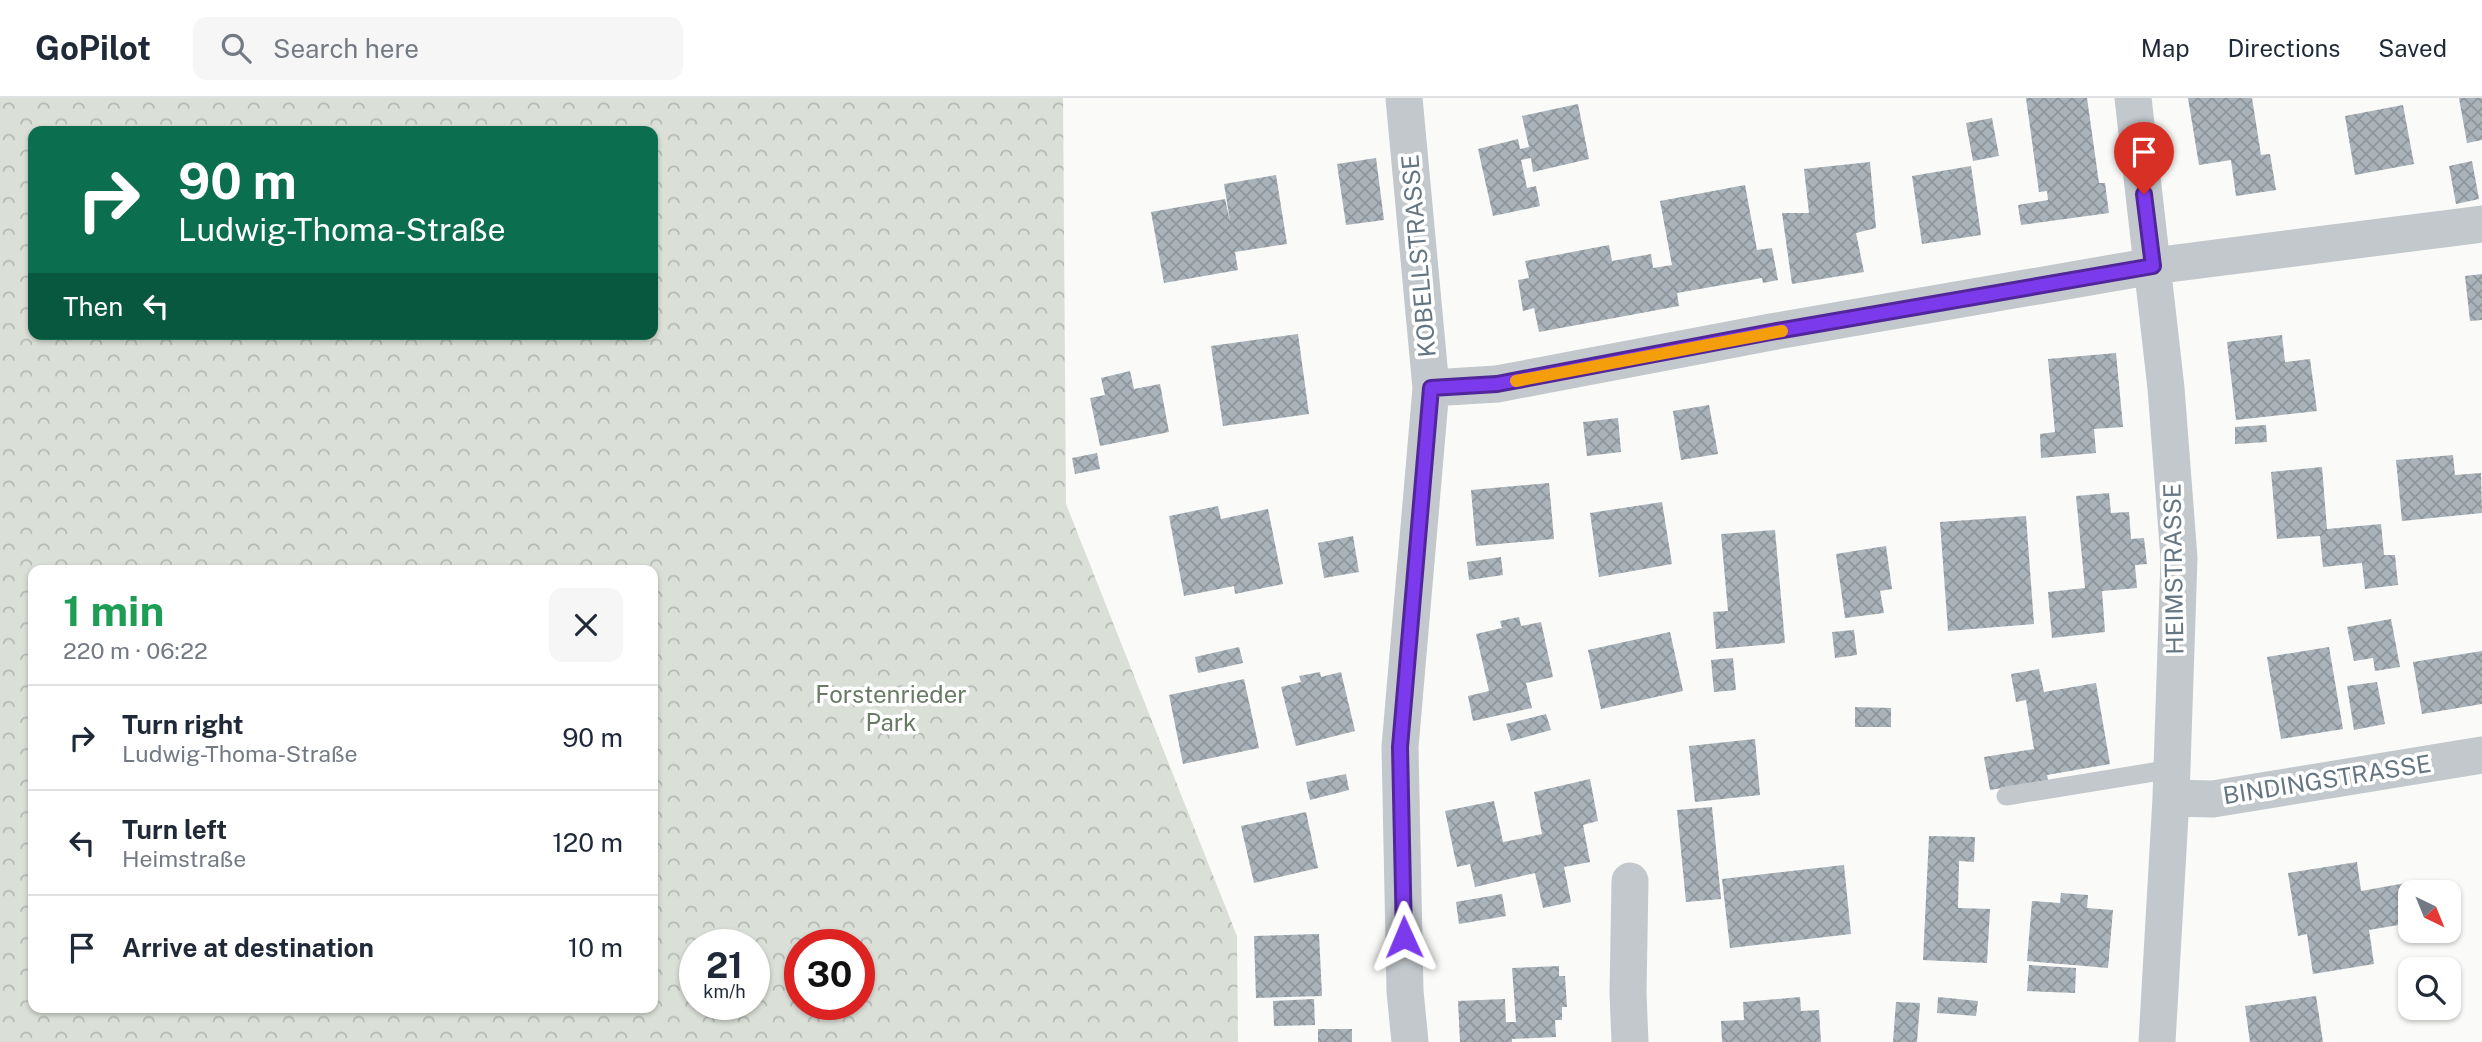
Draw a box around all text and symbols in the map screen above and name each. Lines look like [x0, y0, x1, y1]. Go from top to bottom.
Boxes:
search box [193, 17, 683, 80]
text: GoPilot [35, 29, 151, 67]
icon: search [217, 29, 255, 67]
text: Search here [273, 33, 419, 64]
text: Map [2141, 34, 2190, 62]
text: Directions [2228, 34, 2340, 62]
text: Saved [2378, 34, 2447, 62]
pin [2114, 122, 2174, 194]
icon: arrive [2125, 133, 2163, 171]
text: 90 m [178, 152, 297, 210]
icon: right [63, 154, 154, 245]
street label: KOBELLSTRASSE [1395, 154, 1441, 359]
text: Ludwig-Thoma-Straße [178, 211, 506, 248]
icon: left [137, 287, 175, 325]
text: Then [63, 291, 123, 322]
street label: HEIMSTRASSE [2158, 483, 2188, 655]
text: 1 min [63, 586, 164, 635]
button: close [549, 588, 623, 662]
text: 220 m · 06:22 [63, 637, 208, 664]
park label: Forstenrieder Park [815, 680, 967, 736]
text: Turn right [122, 709, 244, 740]
icon: right [63, 719, 101, 757]
text: 90 m [562, 722, 623, 753]
text: Ludwig-Thoma-Straße [122, 740, 358, 767]
street label: BINDINGSTRASSE [2221, 749, 2433, 809]
text: Turn left [122, 814, 227, 845]
icon: left [63, 824, 101, 862]
text: 120 m [552, 827, 623, 858]
text: Heimstraße [122, 845, 246, 872]
north arrow [2398, 880, 2460, 943]
map controls [2398, 880, 2461, 1020]
position arrow [1367, 900, 1441, 974]
icon: arrive [63, 929, 101, 967]
speed limit sign: 30 [784, 929, 875, 1020]
text: Arrive at destination [122, 932, 374, 963]
text: 10 m [568, 932, 623, 963]
text: 21 [706, 945, 743, 986]
button: search [2398, 957, 2461, 1020]
text: km/h [703, 981, 746, 1002]

